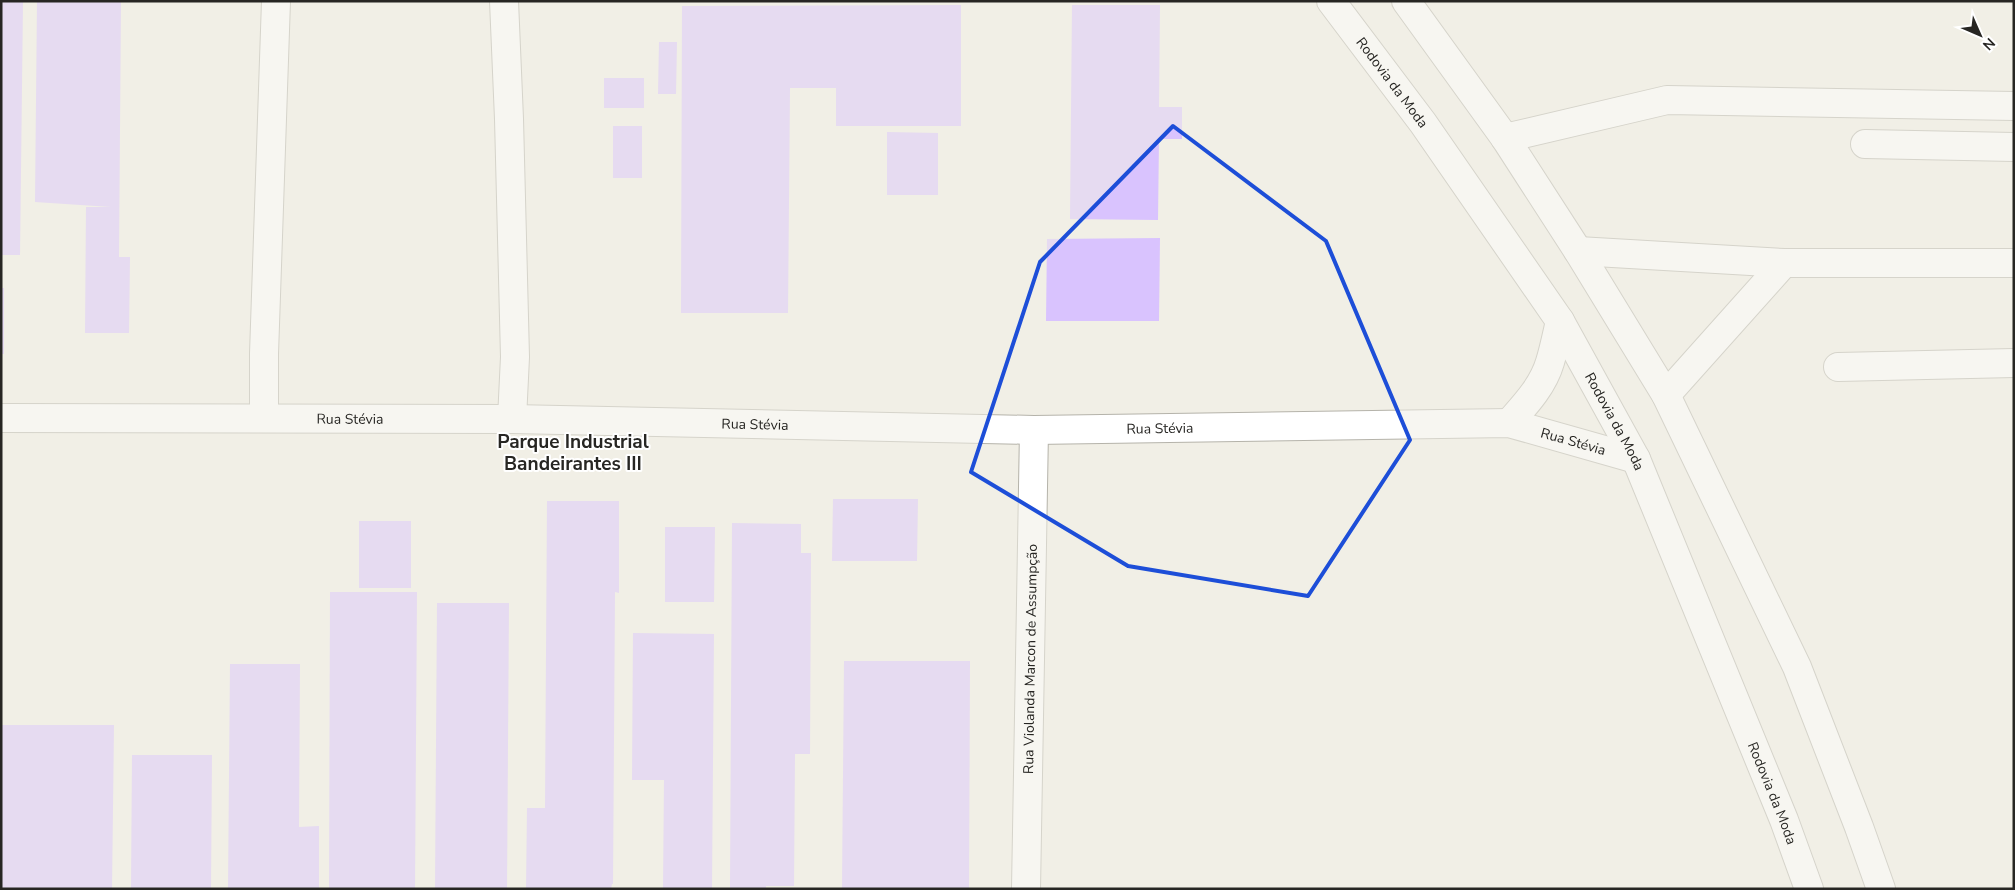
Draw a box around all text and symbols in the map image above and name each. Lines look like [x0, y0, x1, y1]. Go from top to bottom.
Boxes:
north arrow [1955, 10, 2005, 60]
street label: Rodovia da Moda [1352, 33, 1433, 132]
text: N [1978, 33, 1999, 54]
street label: Rodovia da Moda [1581, 369, 1649, 473]
street label: Rua Stévia [317, 409, 383, 428]
street label: Rua Stévia [721, 414, 789, 434]
street label: Rua Stévia [1126, 418, 1193, 438]
street label: Rua Stévia [1538, 423, 1608, 459]
district label: Parque Industrial Bandeirantes III [497, 429, 649, 477]
street label: Rua Violanda Marcon de Assumpção [1019, 544, 1042, 774]
street label: Rodovia da Moda [1743, 739, 1802, 847]

